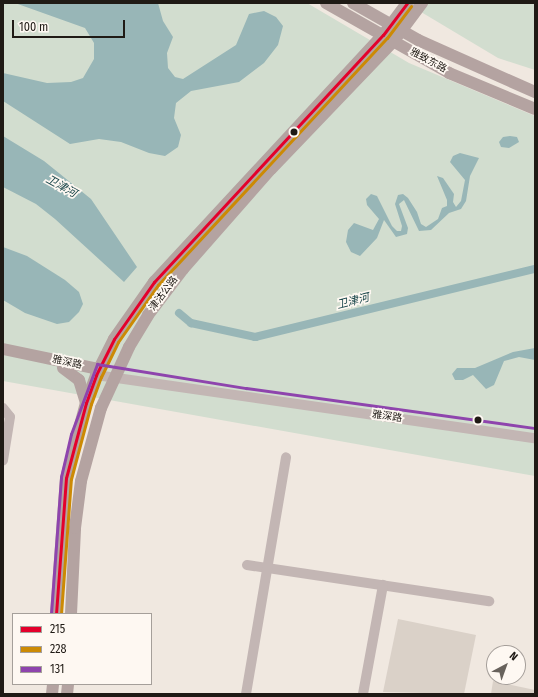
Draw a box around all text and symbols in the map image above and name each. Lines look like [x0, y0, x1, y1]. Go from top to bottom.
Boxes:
scale bar [14, 12, 127, 38]
text: 100 m [19, 20, 48, 34]
street label: 雅致东路 [408, 46, 448, 76]
unlabelled marker [289, 127, 299, 137]
water label: 卫津河 [43, 173, 79, 201]
street label: 津沽公路 [147, 274, 181, 314]
water label: 卫津河 [335, 292, 371, 312]
street label: 雅深路 [51, 354, 83, 372]
street label: 雅深路 [371, 409, 403, 425]
unlabelled marker [473, 415, 483, 425]
legend [12, 613, 152, 685]
text: 215 [50, 622, 65, 636]
text: 228 [50, 642, 67, 656]
north arrow [486, 645, 526, 685]
text: N [507, 649, 520, 663]
text: 131 [50, 662, 64, 676]

